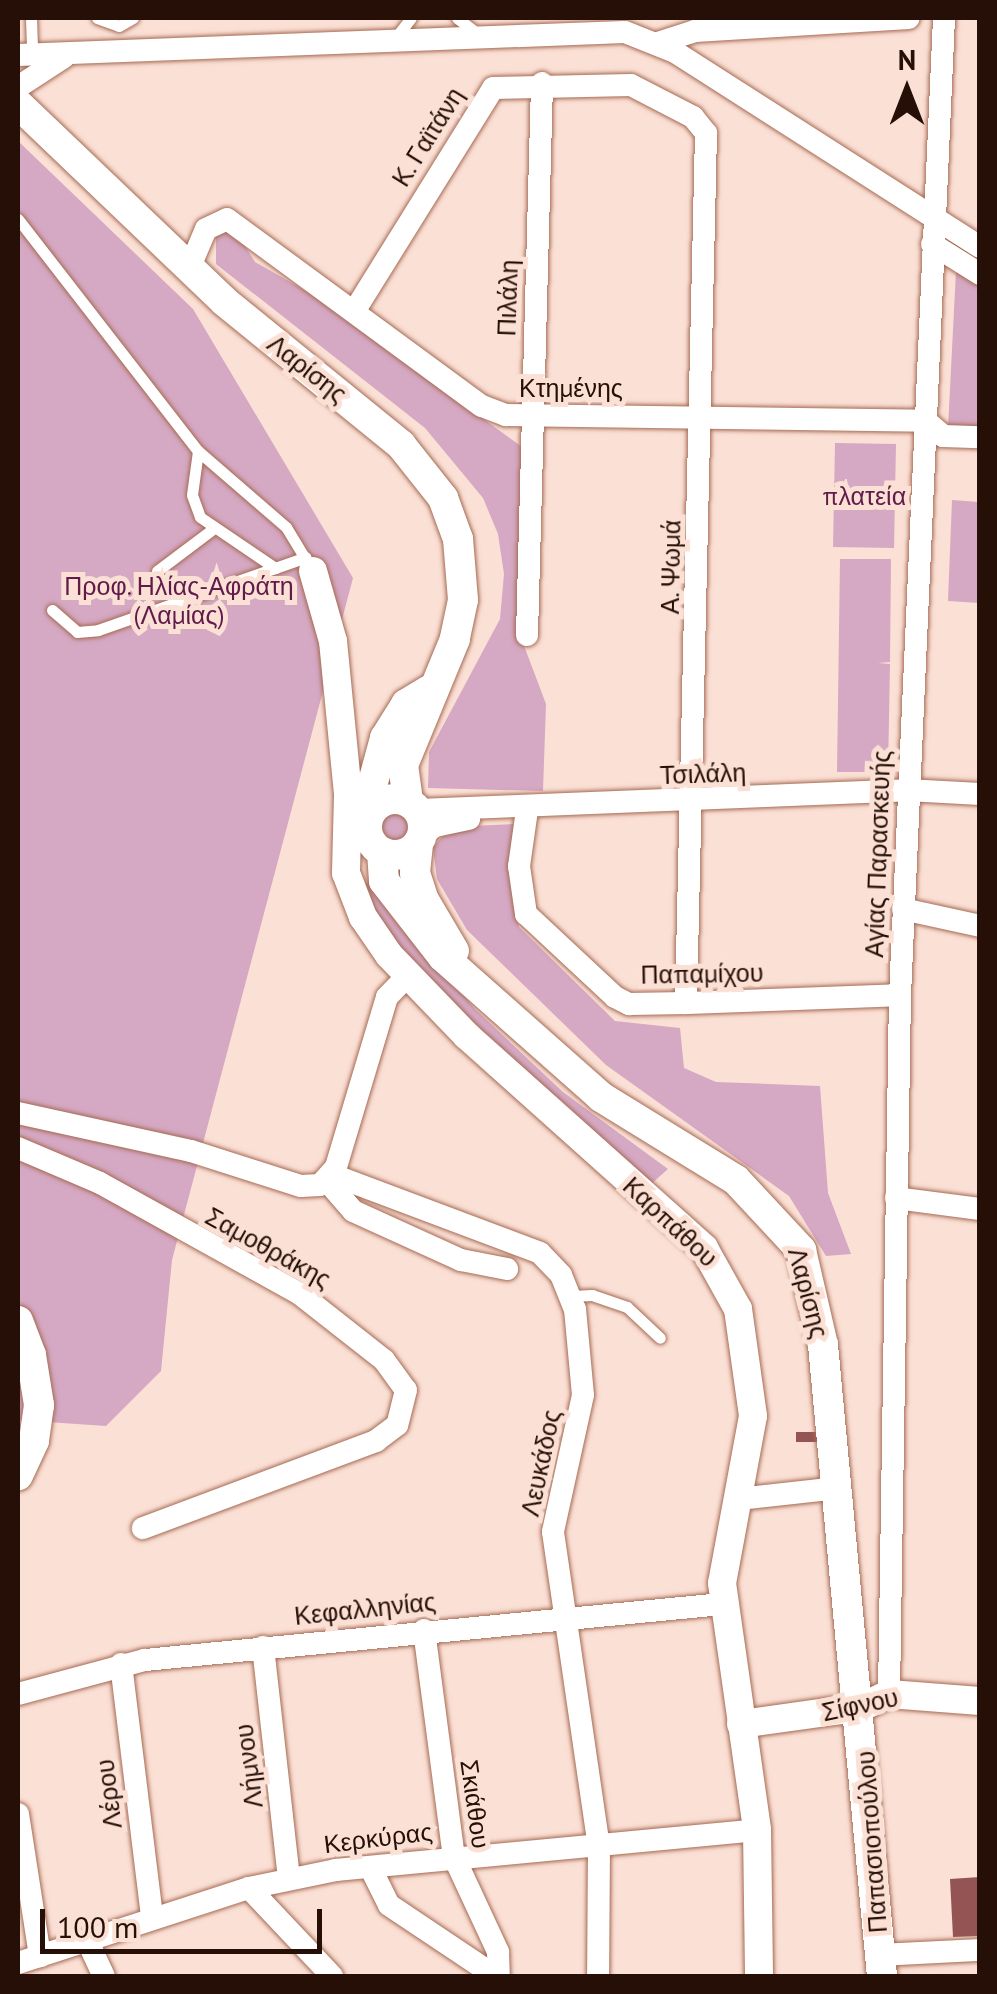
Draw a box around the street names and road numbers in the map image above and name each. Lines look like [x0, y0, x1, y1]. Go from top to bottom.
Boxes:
street label: Κ. Γαϊτάνη [385, 81, 471, 193]
street label: Πιλάλη [492, 259, 524, 337]
street label: Λαρίσης [261, 329, 353, 409]
street label: Κτημένης [519, 373, 623, 403]
street label: Α. Ψωμά [655, 519, 687, 615]
street label: Αγίας Παρασκευής [859, 750, 897, 958]
street label: Τσιλάλη [659, 757, 747, 791]
street label: Παπαμίχου [640, 958, 764, 990]
street label: Καρπάθου [617, 1171, 723, 1273]
street label: Σαμοθράκης [200, 1201, 336, 1295]
street label: Λαρίσης [782, 1245, 834, 1341]
street label: Λευκάδος [515, 1407, 567, 1519]
street label: Κεφαλληνίας [293, 1587, 437, 1631]
street label: Σίφνου [819, 1682, 901, 1728]
street label: Λήμνου [229, 1722, 269, 1810]
street label: Παπασιοπούλου [851, 1750, 893, 1934]
street label: Λέρου [90, 1758, 128, 1830]
street label: Σκιάθου [454, 1758, 496, 1850]
street label: Κερκύρας [322, 1816, 434, 1860]

